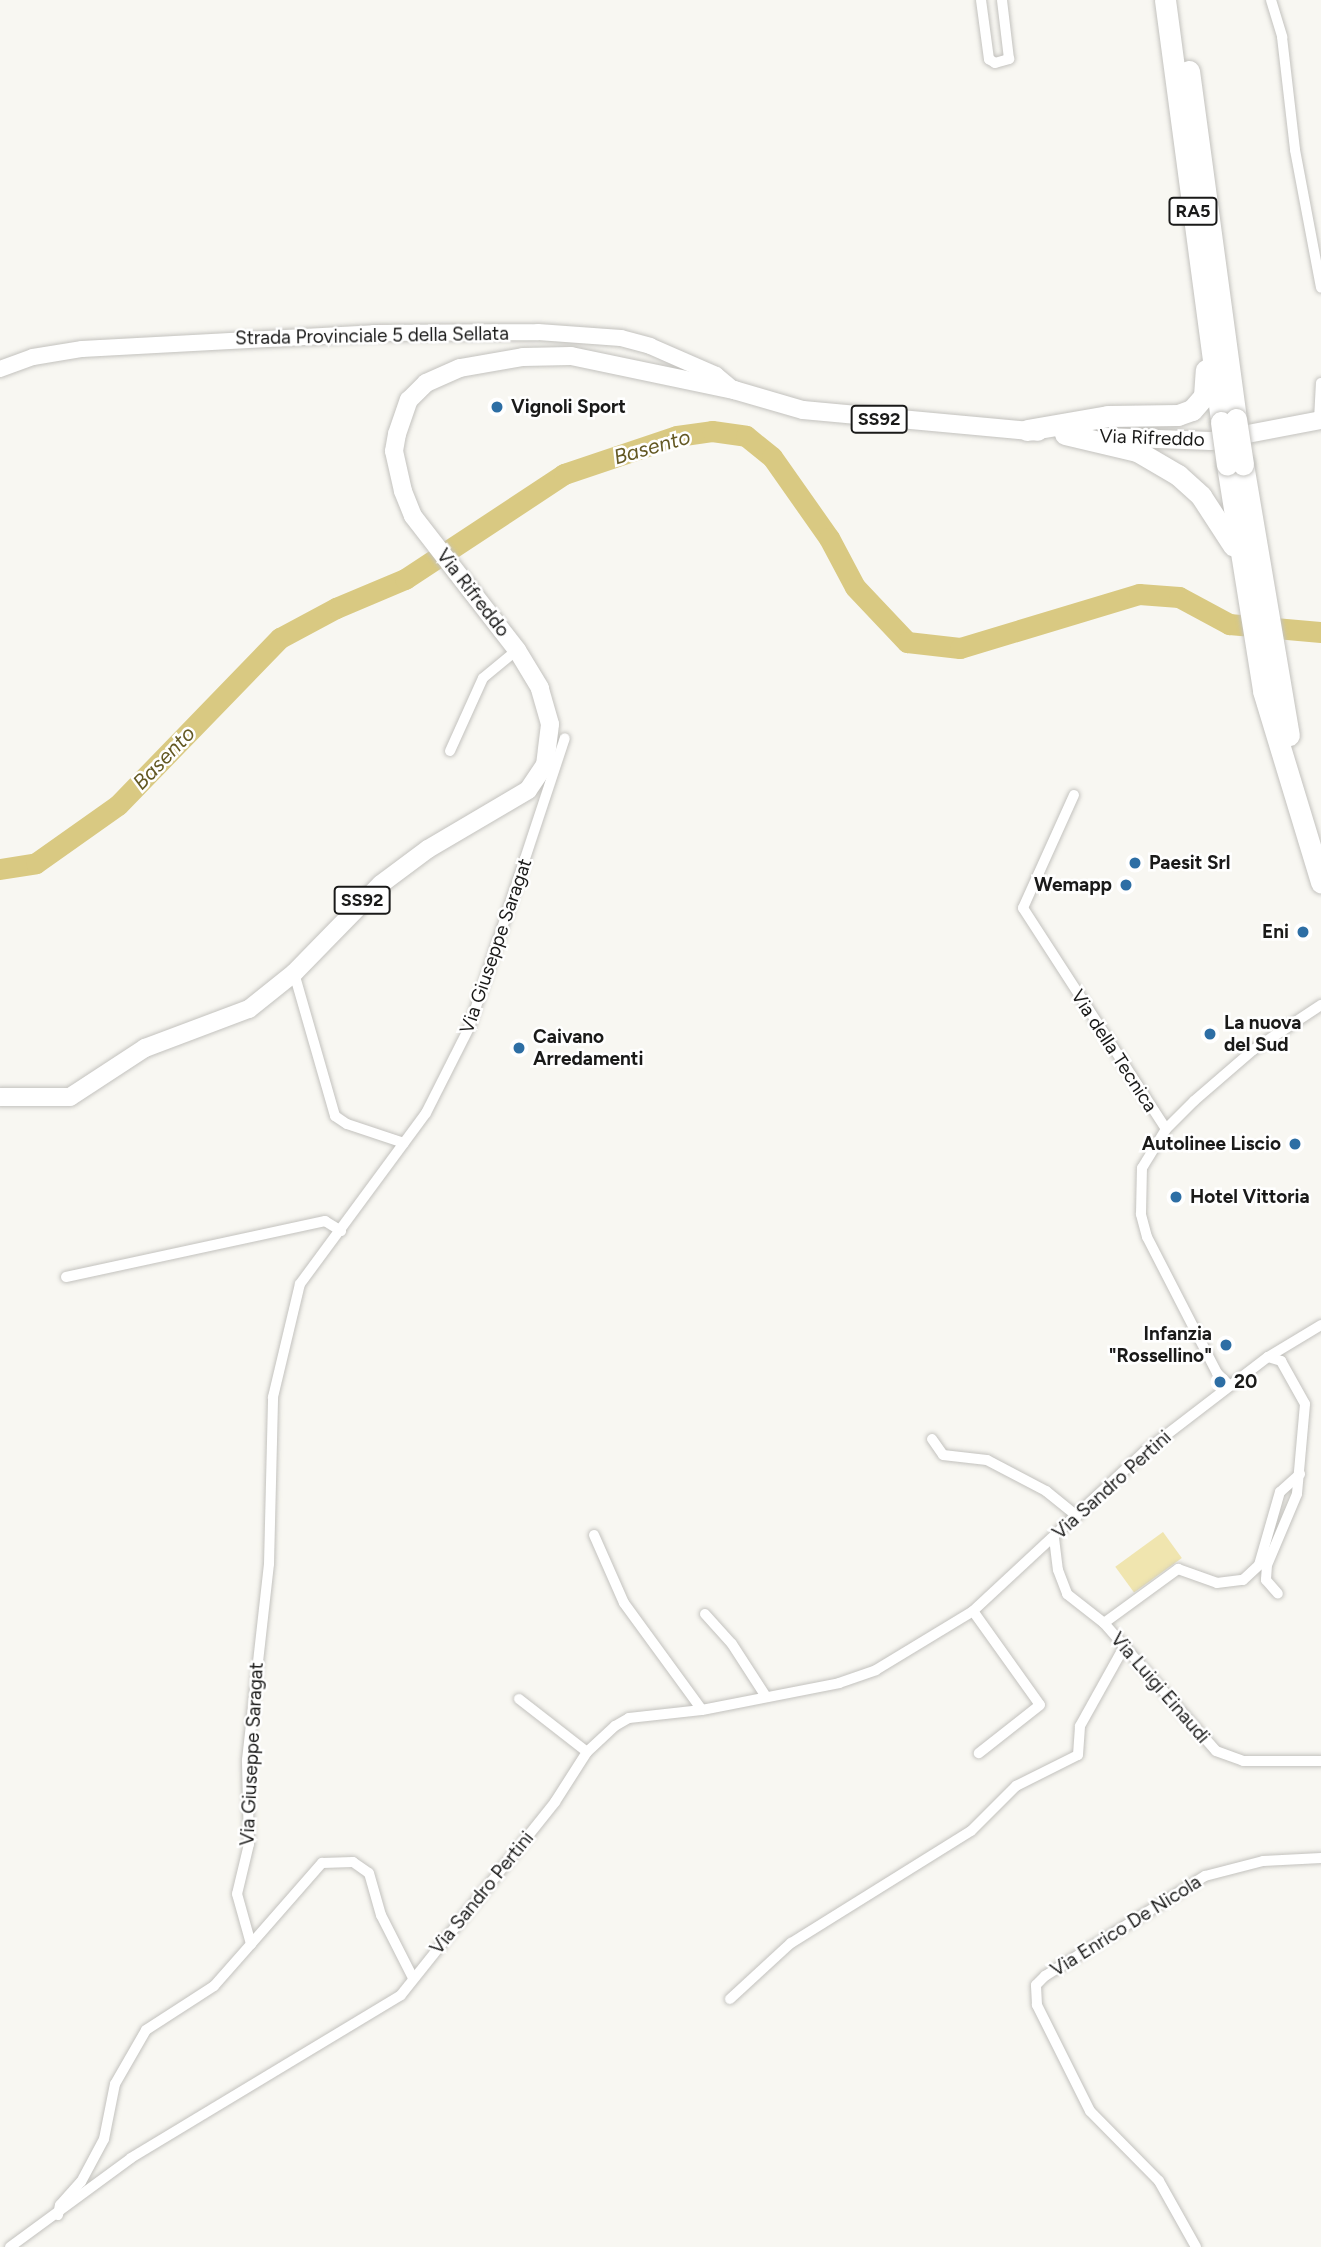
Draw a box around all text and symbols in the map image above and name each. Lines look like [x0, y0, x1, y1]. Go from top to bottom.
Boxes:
road number: RA5 [1167, 196, 1219, 226]
street label: Strada Provinciale 5 della Sellata [235, 322, 509, 350]
place label: Vignoli Sport [511, 396, 626, 418]
marker: Vignoli Sport [489, 399, 505, 415]
road number: SS92 [849, 404, 909, 433]
water label: Basento [611, 424, 693, 470]
street label: Via Rifreddo [1099, 425, 1205, 451]
street label: Via Rifreddo [432, 544, 514, 642]
water label: Basento [128, 721, 200, 795]
place label: Paesit Srl [1149, 852, 1230, 874]
street label: Via Giuseppe Saragat [455, 855, 537, 1037]
marker: Paesit Srl [1127, 855, 1143, 871]
place label: Wemapp [1034, 874, 1112, 896]
marker: Wemapp [1118, 877, 1134, 893]
road number: SS92 [332, 886, 392, 915]
place label: Eni [1262, 921, 1289, 943]
marker: Eni [1295, 924, 1311, 940]
street label: Via della Tecnica [1066, 986, 1162, 1116]
place label: La nuova del Sud [1224, 1012, 1301, 1056]
place label: Caivano Arredamenti [533, 1026, 643, 1070]
marker: La nuova del Sud [1202, 1026, 1218, 1042]
marker: Caivano Arredamenti [511, 1040, 527, 1056]
place label: Autolinee Liscio [1142, 1133, 1281, 1155]
marker: Autolinee Liscio [1287, 1136, 1303, 1152]
place label: Hotel Vittoria [1190, 1186, 1310, 1208]
marker: Hotel Vittoria [1168, 1189, 1184, 1205]
place label: Infanzia "Rossellino" [1109, 1323, 1212, 1367]
marker: Infanzia "Rossellino" [1218, 1337, 1234, 1353]
place label: 20 [1234, 1371, 1257, 1393]
marker: 20 [1212, 1374, 1228, 1390]
street label: Via Sandro Pertini [1048, 1426, 1176, 1544]
street label: Via Luigi Einaudi [1106, 1628, 1214, 1748]
street label: Via Giuseppe Saragat [236, 1662, 268, 1846]
street label: Via Sandro Pertini [426, 1827, 538, 1959]
street label: Via Enrico De Nicola [1047, 1870, 1205, 1982]

